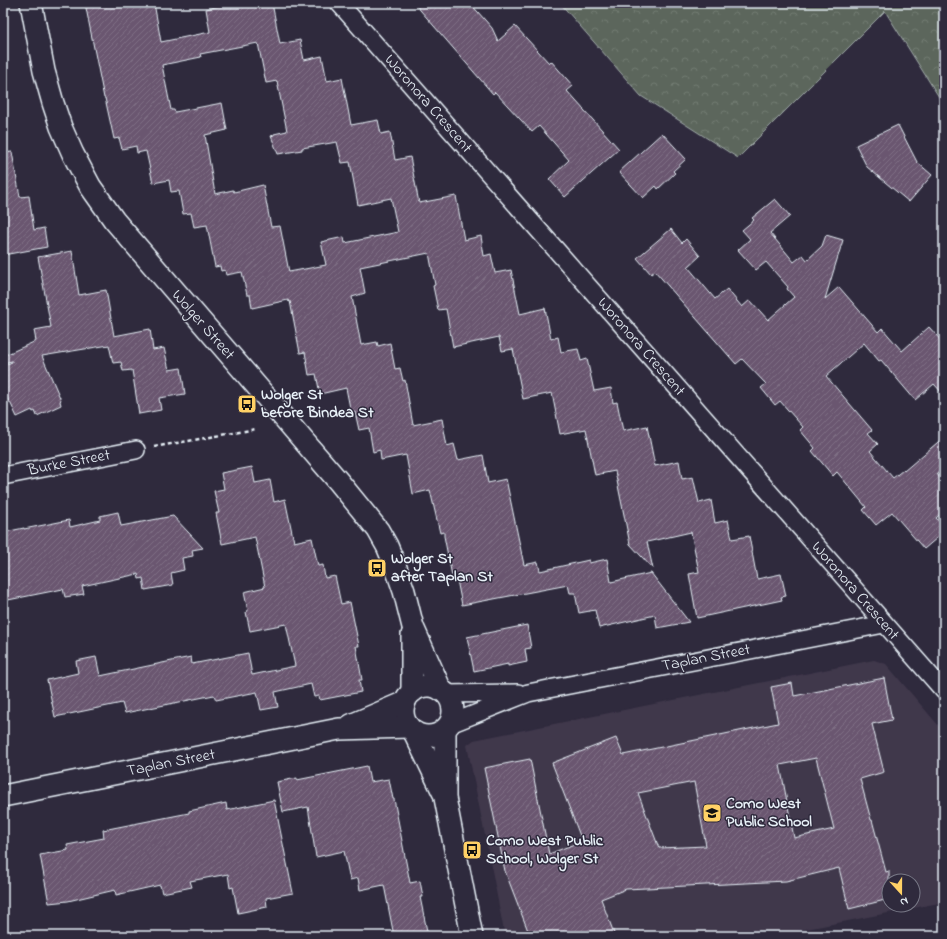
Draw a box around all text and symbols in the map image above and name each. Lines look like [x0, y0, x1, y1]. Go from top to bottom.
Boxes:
street label: Woronora Crescent [378, 49, 478, 159]
street label: Wolger Street [166, 284, 241, 366]
street label: Woronora Crescent [591, 292, 691, 402]
place label: Wolger St before Bindea St [261, 383, 374, 425]
bus stop icon: Wolger St before Bindea St [236, 393, 258, 415]
street label: Burke Street [25, 443, 113, 483]
street label: Woronora Crescent [805, 536, 905, 646]
place label: Wolger St after Taplan St [391, 547, 493, 589]
bus stop icon: Wolger St after Taplan St [366, 557, 388, 579]
street label: Taplan Street [660, 638, 753, 678]
street label: Taplan Street [125, 743, 218, 783]
place label: Como West Public School [726, 792, 812, 834]
school or university icon: Como West Public School [701, 802, 723, 824]
place label: Como West Public School, Wolger St [486, 829, 604, 872]
bus stop icon: Como West Public School, Wolger St [461, 839, 483, 861]
north arrow [881, 873, 921, 913]
text: N [898, 893, 911, 910]

